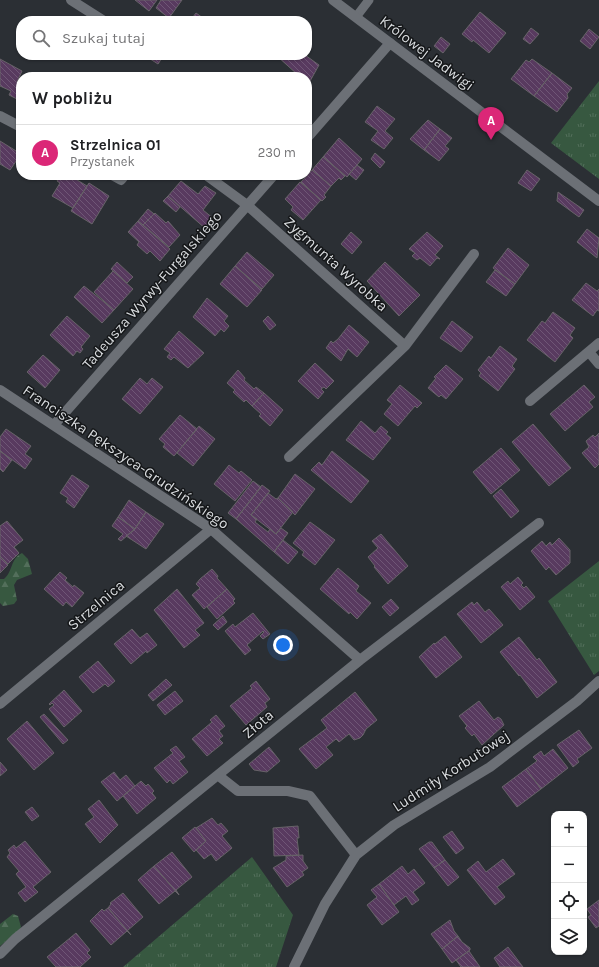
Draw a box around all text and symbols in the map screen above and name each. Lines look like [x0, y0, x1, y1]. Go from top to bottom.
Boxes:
street label: Królowej Jadwigi [376, 12, 478, 94]
search box [16, 16, 312, 60]
icon: search [30, 27, 52, 49]
text: Szukaj tutaj [62, 29, 146, 47]
text: W pobliżu [32, 88, 113, 108]
pin: A [478, 107, 504, 140]
text: Strzelnica 01 [70, 136, 161, 154]
text: A [41, 145, 49, 160]
text: 230 m [258, 145, 296, 160]
text: Przystanek [70, 154, 135, 169]
street label: Tadeusza Wyrwy-Furgalskiego [78, 207, 226, 373]
street label: Zygmunta Wyrobka [280, 213, 392, 315]
street label: Franciszka Pększyca-Grudzińskiego [20, 381, 232, 533]
street label: Strzelnica [64, 576, 128, 634]
your location [273, 635, 293, 655]
street label: Złota [239, 706, 277, 742]
street label: Ludmiły Korbutowej [389, 726, 513, 816]
map controls [551, 811, 587, 955]
button: + [551, 811, 587, 847]
button: − [551, 847, 587, 883]
button: locate [551, 883, 587, 919]
button: layers [551, 919, 587, 955]

